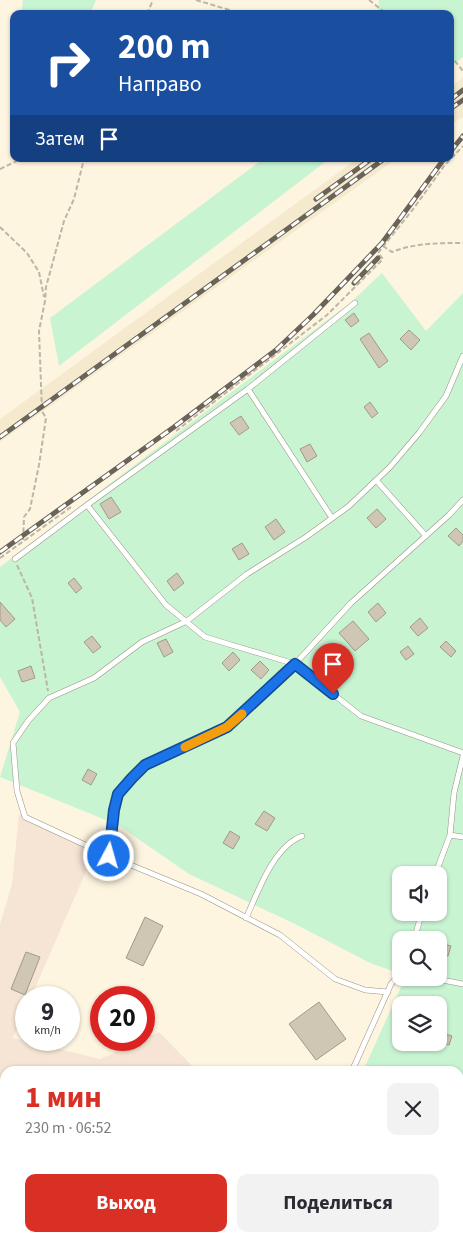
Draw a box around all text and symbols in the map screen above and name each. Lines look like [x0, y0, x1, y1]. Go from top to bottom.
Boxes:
text: 200 m [118, 22, 210, 72]
icon: right [35, 30, 100, 95]
text: Направо [118, 68, 202, 100]
icon: arrive [95, 125, 123, 153]
text: Затем [35, 126, 85, 153]
pin [312, 643, 354, 694]
icon: arrive [319, 650, 347, 678]
position arrow [82, 829, 134, 881]
map controls [392, 866, 447, 1051]
button: sound [392, 866, 447, 921]
button: search [392, 931, 447, 986]
speed limit sign: 20 [90, 986, 155, 1051]
text: 9 [41, 994, 54, 1030]
button: layers [392, 996, 447, 1051]
text: km/h [34, 1022, 61, 1039]
text: 1 мин [25, 1076, 102, 1119]
button: close [387, 1083, 439, 1135]
text: 230 m · 06:52 [25, 1117, 112, 1139]
button: Выход [25, 1174, 227, 1232]
button: Поделиться [237, 1174, 439, 1232]

